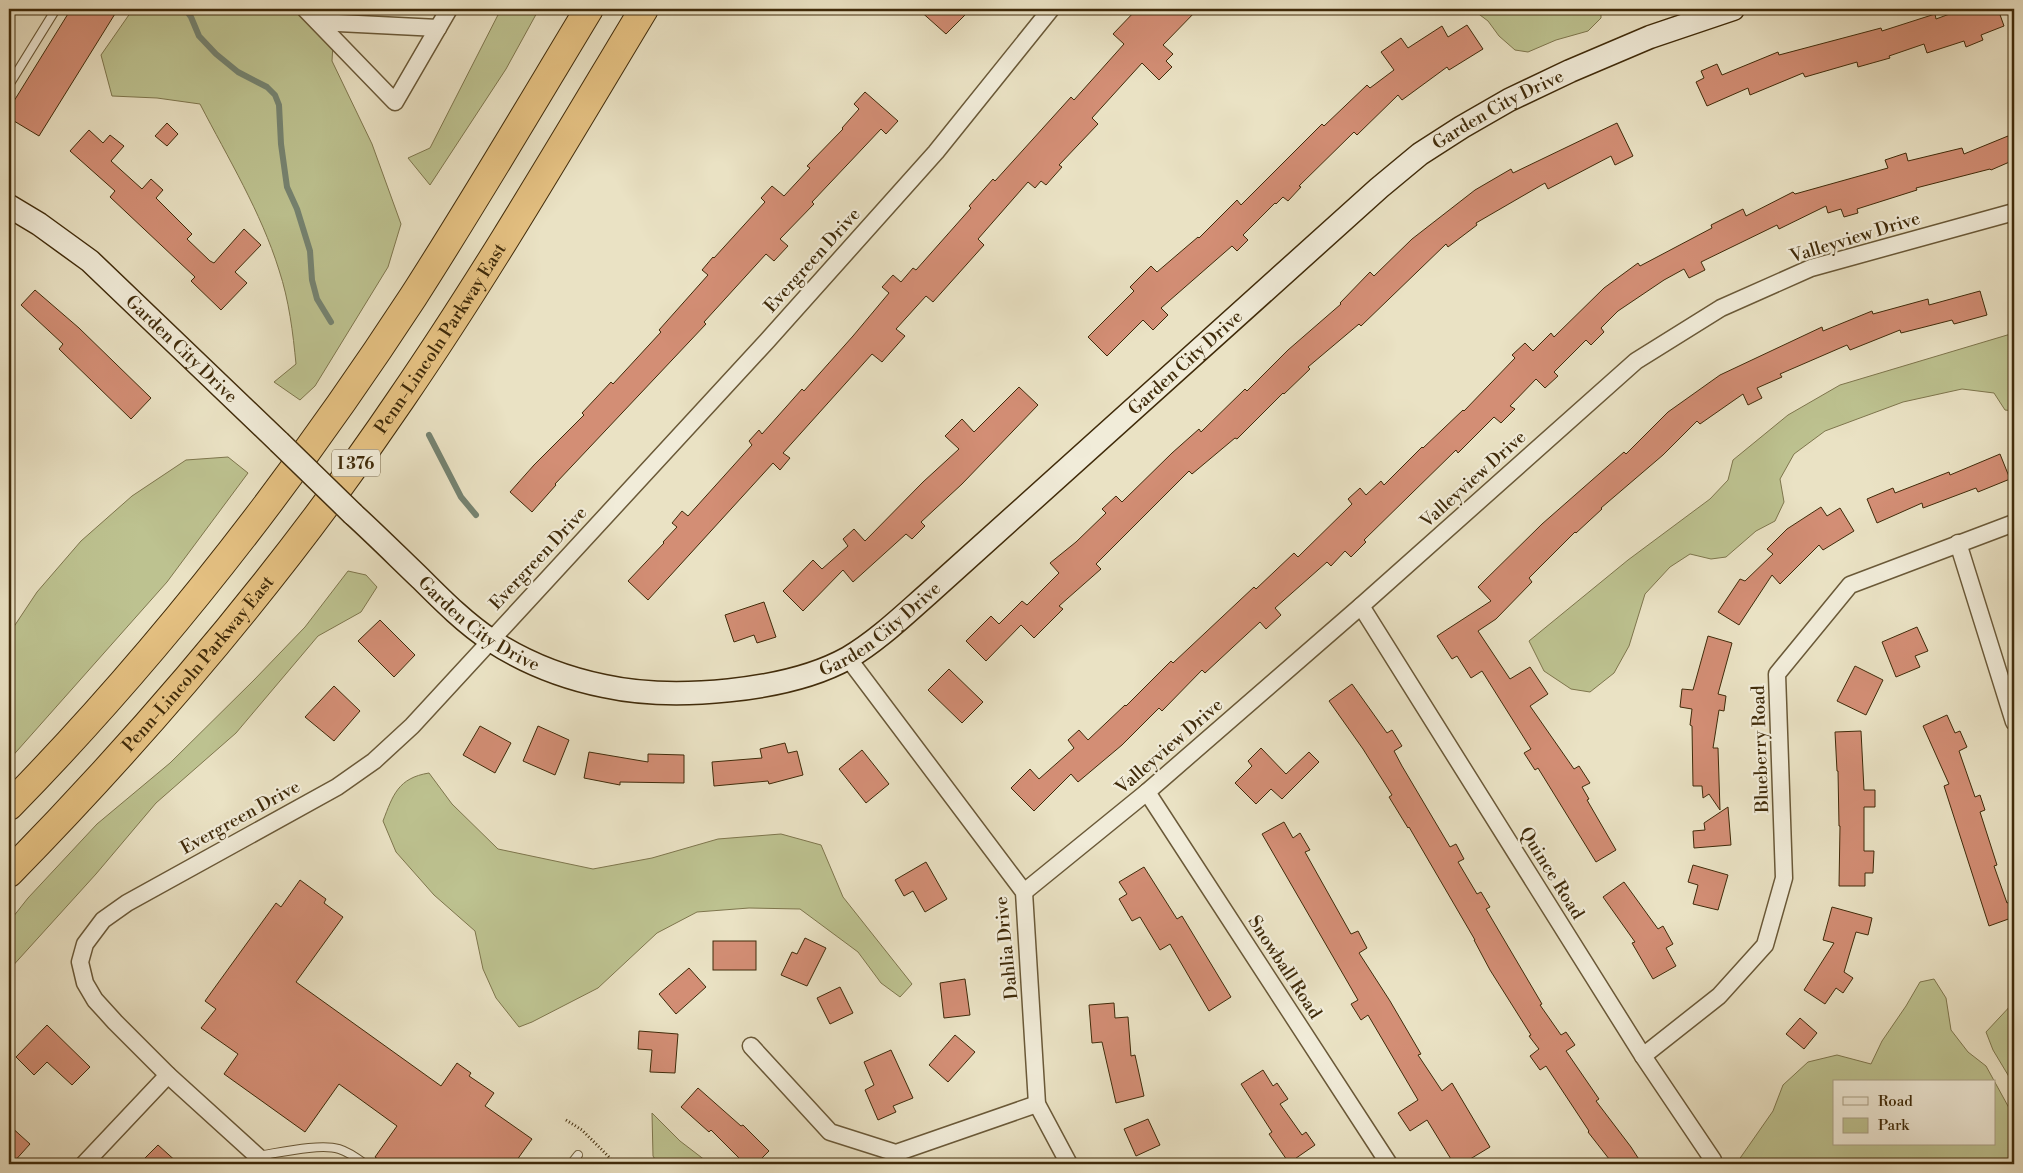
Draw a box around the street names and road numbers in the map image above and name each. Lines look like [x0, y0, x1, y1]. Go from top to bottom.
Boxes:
street label: Garden City Drive [1428, 65, 1567, 155]
street label: Evergreen Drive [759, 203, 865, 317]
street label: Valleyview Drive [1786, 207, 1923, 268]
street label: Penn-Lincoln Parkway East [369, 238, 512, 439]
street label: Garden City Drive [120, 290, 242, 408]
street label: Garden City Drive [1123, 305, 1248, 421]
street label: Valleyview Drive [1415, 426, 1531, 534]
road number: I 376 [332, 449, 380, 476]
street label: Evergreen Drive [485, 502, 592, 615]
street label: Penn-Lincoln Parkway East [117, 571, 280, 757]
street label: Garden City Drive [413, 572, 543, 677]
street label: Garden City Drive [816, 577, 946, 682]
street label: Blueberry Road [1747, 684, 1774, 814]
street label: Valleyview Drive [1110, 693, 1228, 800]
street label: Evergreen Drive [176, 775, 304, 860]
street label: Quince Road [1514, 823, 1589, 924]
street label: Dahlia Drive [990, 895, 1023, 1001]
street label: Snowball Road [1243, 911, 1327, 1024]

